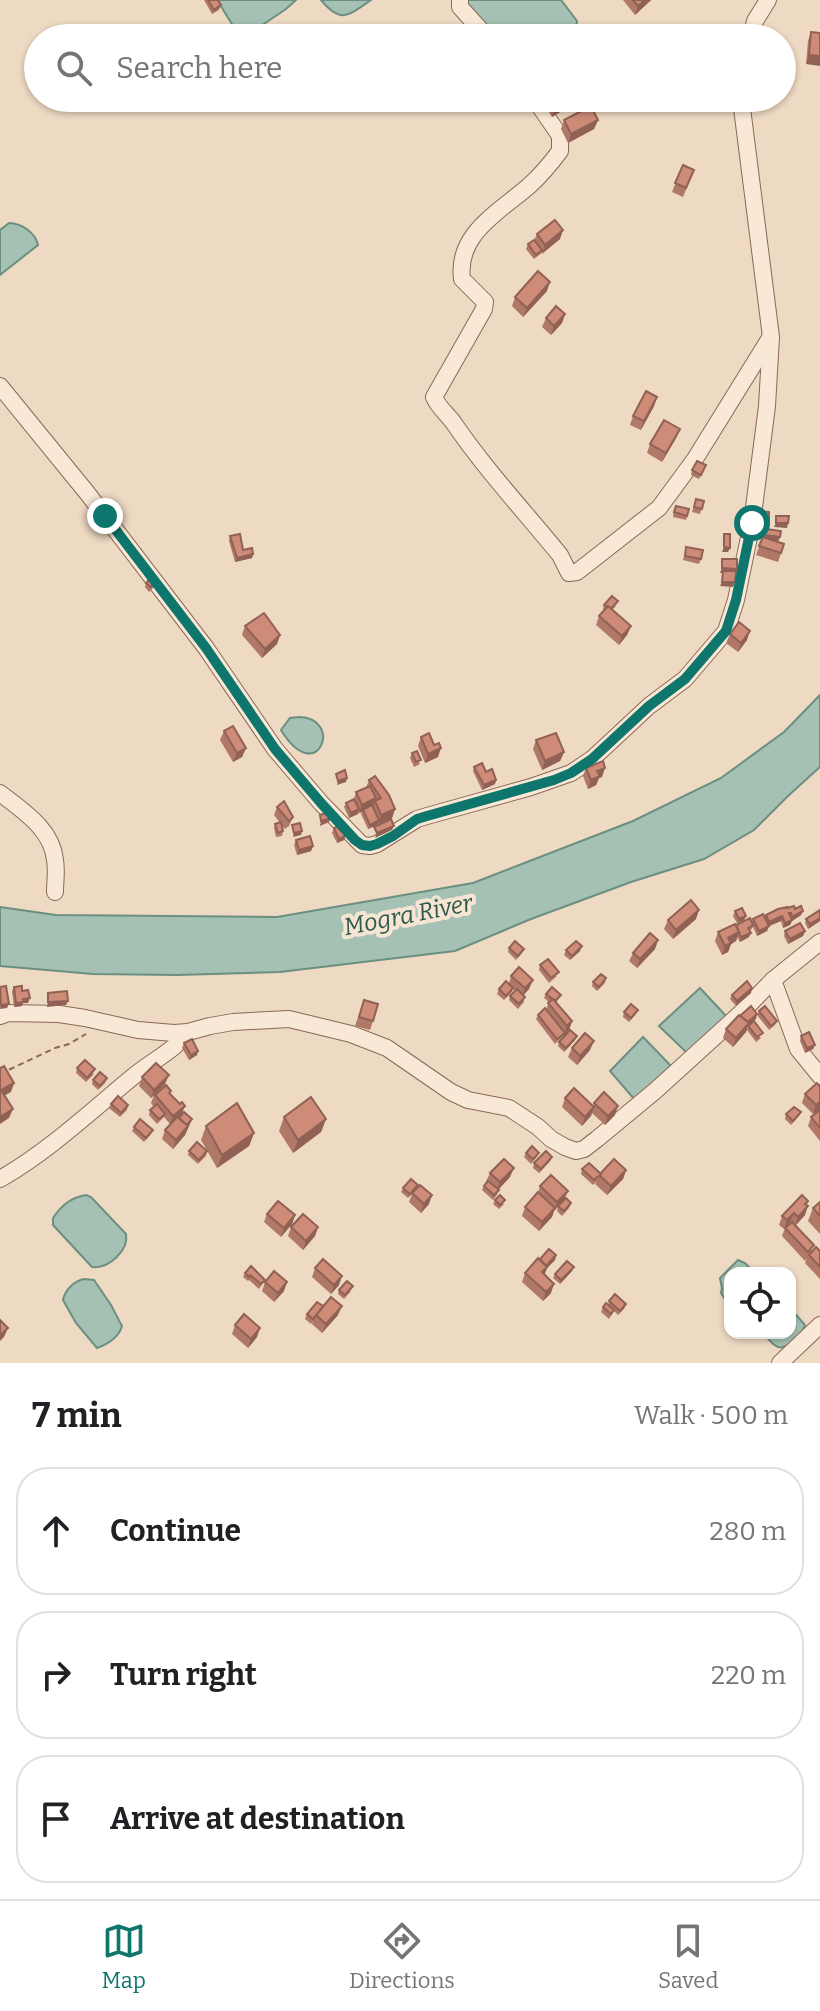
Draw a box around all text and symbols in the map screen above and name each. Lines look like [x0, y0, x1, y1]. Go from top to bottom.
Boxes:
search box [24, 24, 796, 112]
icon: search [52, 46, 96, 90]
text: Search here [116, 50, 283, 86]
route end [87, 498, 123, 534]
route start [734, 505, 770, 541]
water label: Mogra River [341, 889, 476, 941]
map controls [724, 1267, 796, 1339]
button: locate [724, 1267, 796, 1339]
text: 7 min [32, 1395, 122, 1436]
text: Walk · 500 m [634, 1400, 788, 1431]
icon: ahead [34, 1509, 78, 1553]
text: Continue [110, 1513, 241, 1549]
text: 280 m [710, 1516, 786, 1547]
icon: right [34, 1653, 78, 1697]
text: Turn right [110, 1657, 257, 1693]
text: 220 m [711, 1660, 786, 1691]
icon: arrive [34, 1797, 78, 1841]
text: Arrive at destination [110, 1801, 405, 1837]
tab: Map [102, 1919, 146, 1994]
tab: Directions [349, 1919, 455, 1994]
tab: Saved [658, 1919, 718, 1994]

